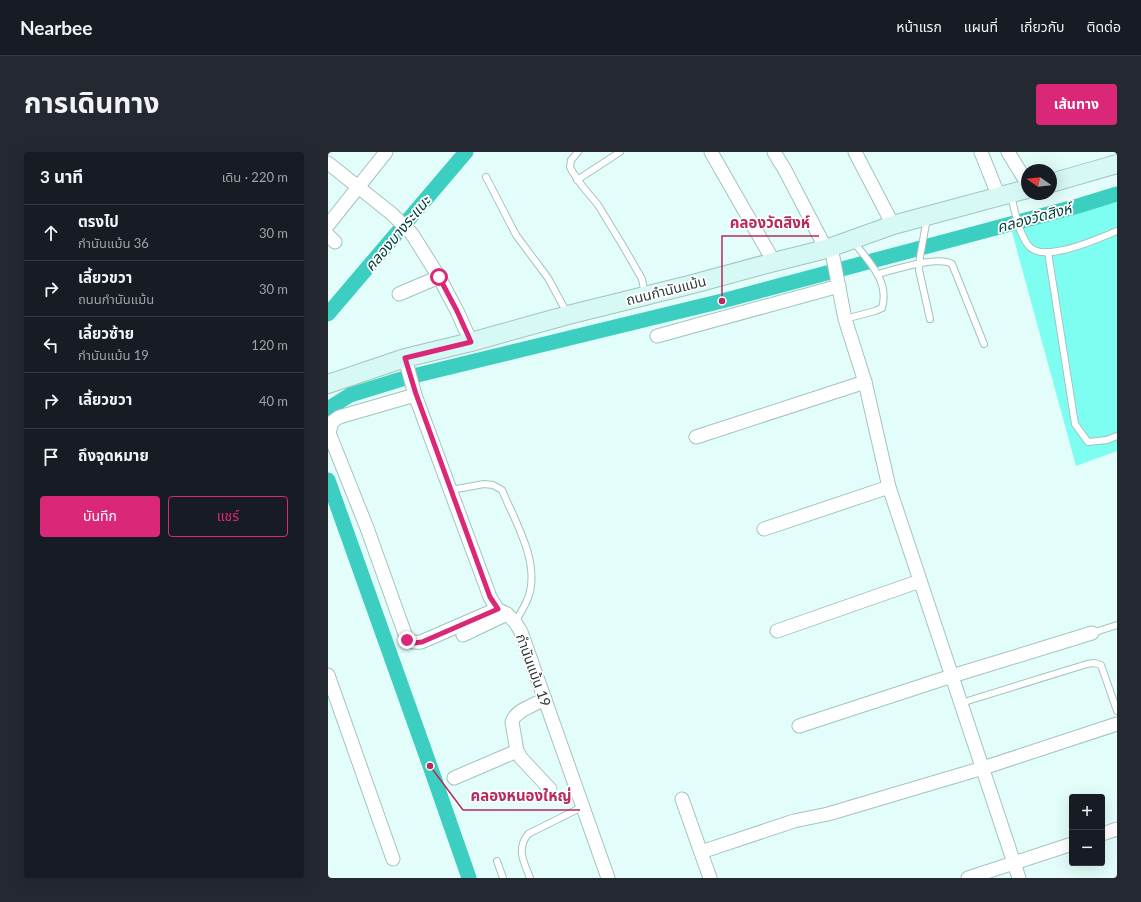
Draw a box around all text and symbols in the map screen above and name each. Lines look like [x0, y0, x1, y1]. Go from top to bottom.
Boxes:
text: Nearbee [20, 16, 92, 39]
text: หน้าแรก [896, 18, 942, 35]
text: แผนที่ [964, 18, 998, 35]
text: เกี่ยวกับ [1020, 18, 1065, 35]
text: ติดต่อ [1087, 18, 1121, 35]
button: เส้นทาง [1036, 84, 1117, 125]
text: การเดินทาง [24, 85, 159, 119]
north arrow [1021, 164, 1057, 200]
text: 3 นาที [40, 166, 83, 187]
text: เดิน · 220 m [222, 169, 288, 185]
water label: คลองบางระแนะ [360, 190, 435, 274]
water label: คลองวัดสิงห์ [995, 198, 1076, 236]
callout: คลองวัดสิงห์ [722, 209, 819, 236]
text: ตรงไป [78, 212, 119, 230]
text: คลองวัดสิงห์ [730, 213, 810, 231]
icon: ahead [40, 222, 62, 244]
text: 30 m [259, 225, 288, 241]
text: กำนันแม้น 36 [78, 235, 149, 251]
text: เลี้ยวขวา [78, 268, 132, 286]
route start [430, 268, 448, 286]
street label: ถนนกำนันแม้น [624, 272, 708, 308]
icon: right [40, 278, 62, 300]
text: 30 m [259, 281, 288, 297]
text: ถนนกำนันแม้น [78, 291, 154, 307]
text: เลี้ยวซ้าย [78, 324, 134, 342]
icon: left [40, 334, 62, 356]
text: 120 m [251, 337, 288, 353]
text: กำนันแม้น 19 [78, 347, 149, 363]
icon: right [40, 390, 62, 412]
text: เลี้ยวขวา [78, 390, 132, 408]
text: 40 m [259, 393, 288, 409]
icon: arrive [40, 446, 62, 468]
text: ถึงจุดหมาย [78, 446, 149, 464]
button: บันทึก [40, 496, 160, 537]
button: แชร์ [168, 496, 288, 537]
route end [398, 631, 416, 649]
street label: กำนันแม้น 19 [513, 631, 555, 709]
callout: คลองหนองใหญ่ [463, 783, 580, 810]
text: คลองหนองใหญ่ [470, 786, 572, 804]
map controls [1069, 794, 1105, 866]
button: + [1069, 794, 1105, 830]
button: − [1069, 830, 1105, 866]

